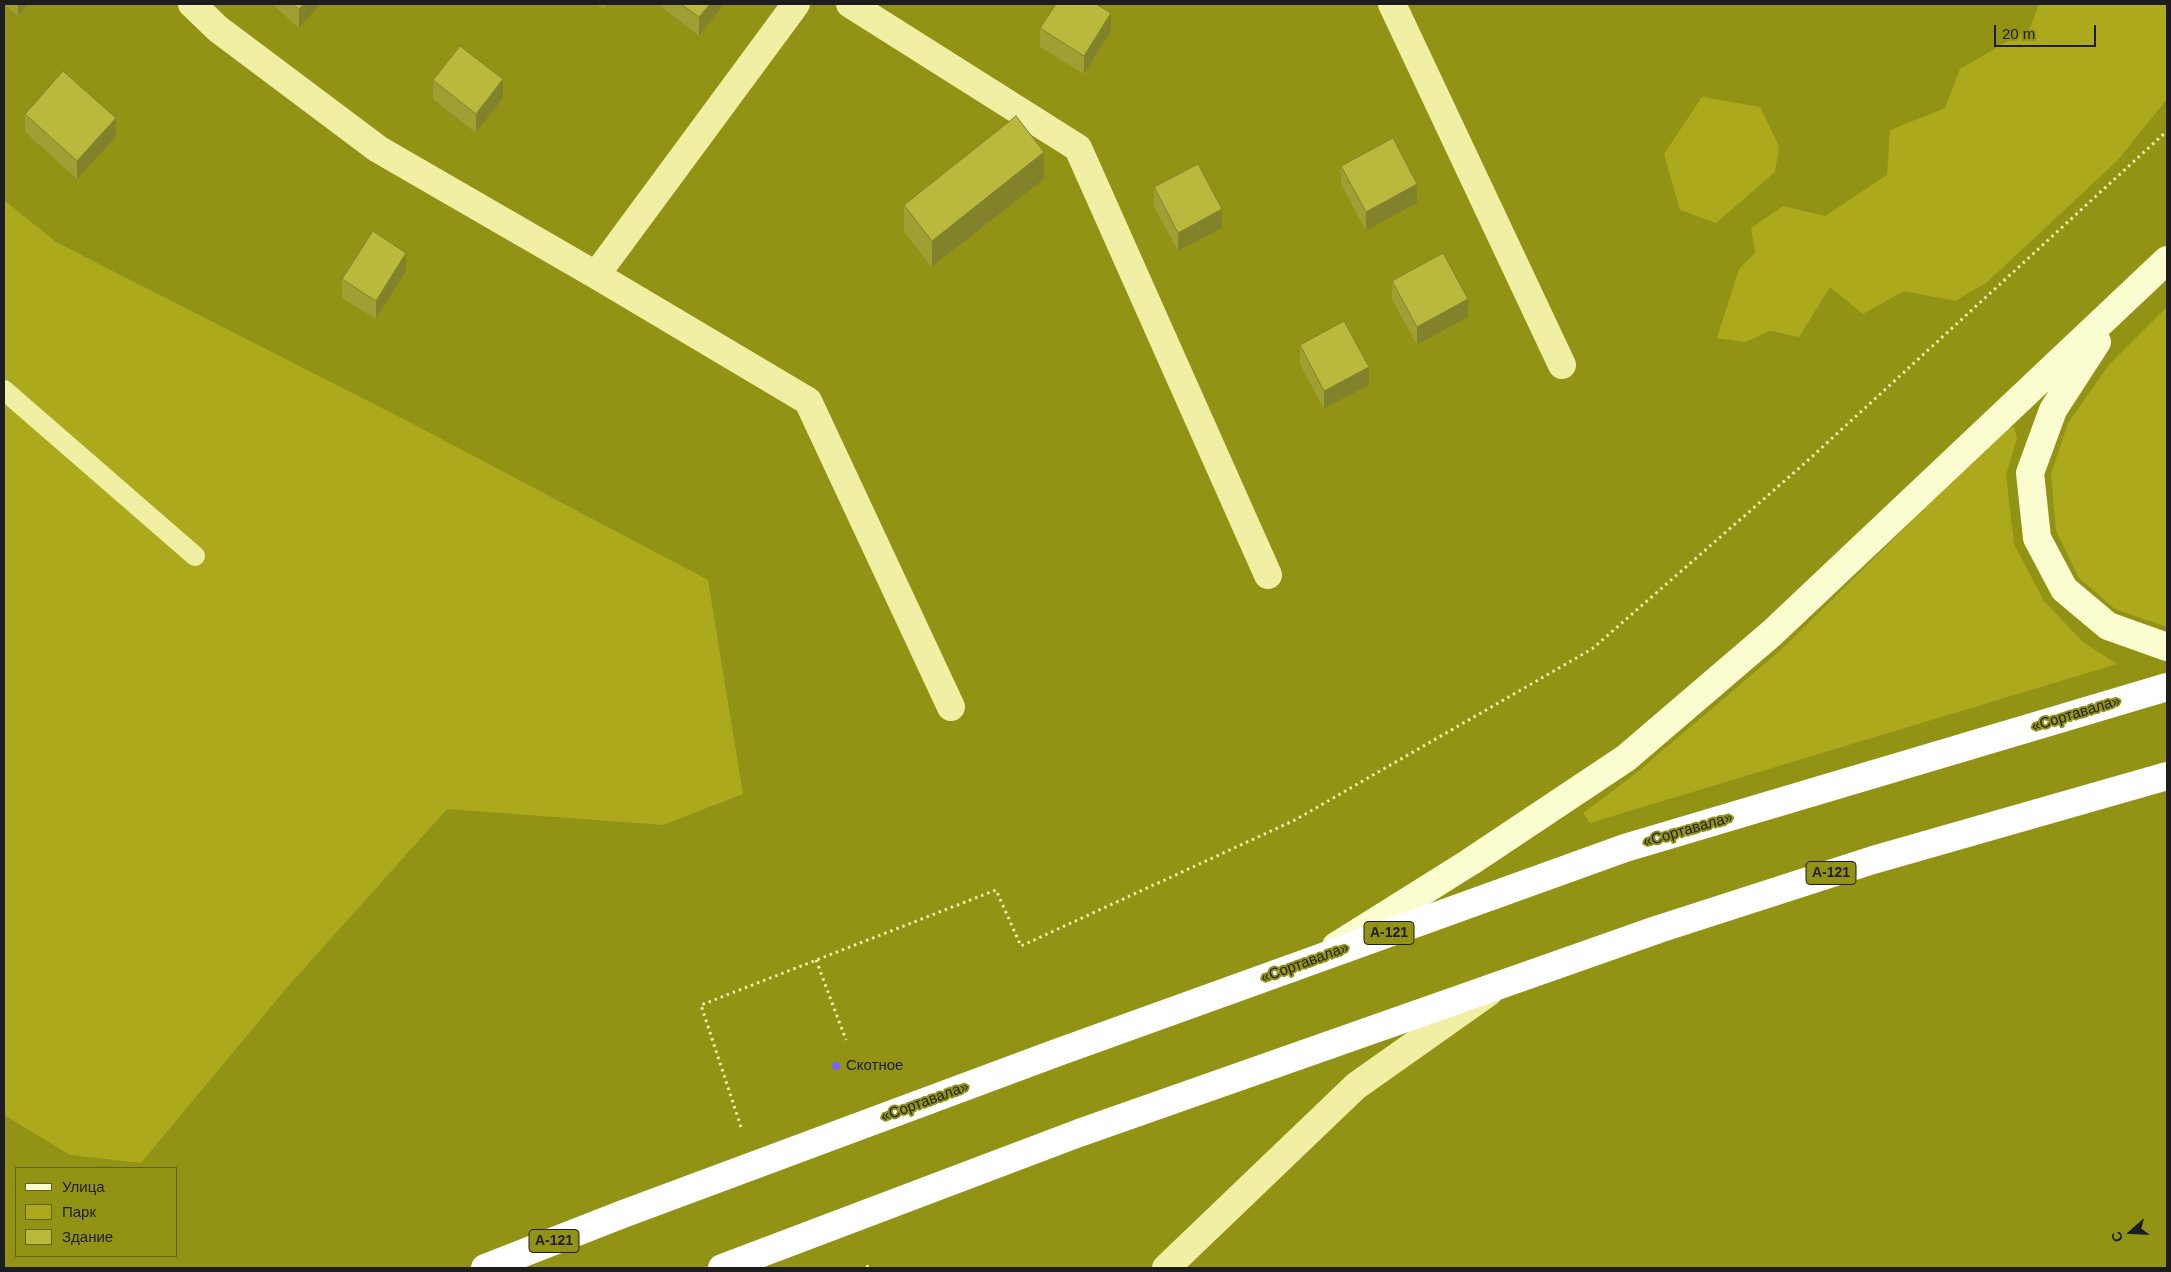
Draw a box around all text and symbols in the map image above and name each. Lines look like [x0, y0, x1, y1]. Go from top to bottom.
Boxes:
scale bar [1996, 15, 2098, 47]
text: 20 m [2002, 25, 2035, 42]
street label: «Сортавала» [2029, 692, 2123, 736]
street label: «Сортавала» [1641, 809, 1735, 851]
road number: А-121 [1806, 861, 1856, 884]
road number: А-121 [1364, 921, 1414, 944]
street label: «Сортавала» [1259, 939, 1351, 987]
place label: Скотное [846, 1057, 903, 1075]
marker: Скотное [830, 1060, 842, 1072]
street label: «Сортавала» [879, 1078, 971, 1126]
legend [15, 1167, 178, 1257]
text: Улица [62, 1178, 105, 1195]
text: Парк [62, 1203, 96, 1220]
north arrow [2106, 1207, 2156, 1257]
text: Здание [62, 1228, 113, 1245]
text: С [2108, 1229, 2126, 1244]
road number: А-121 [529, 1230, 579, 1252]

